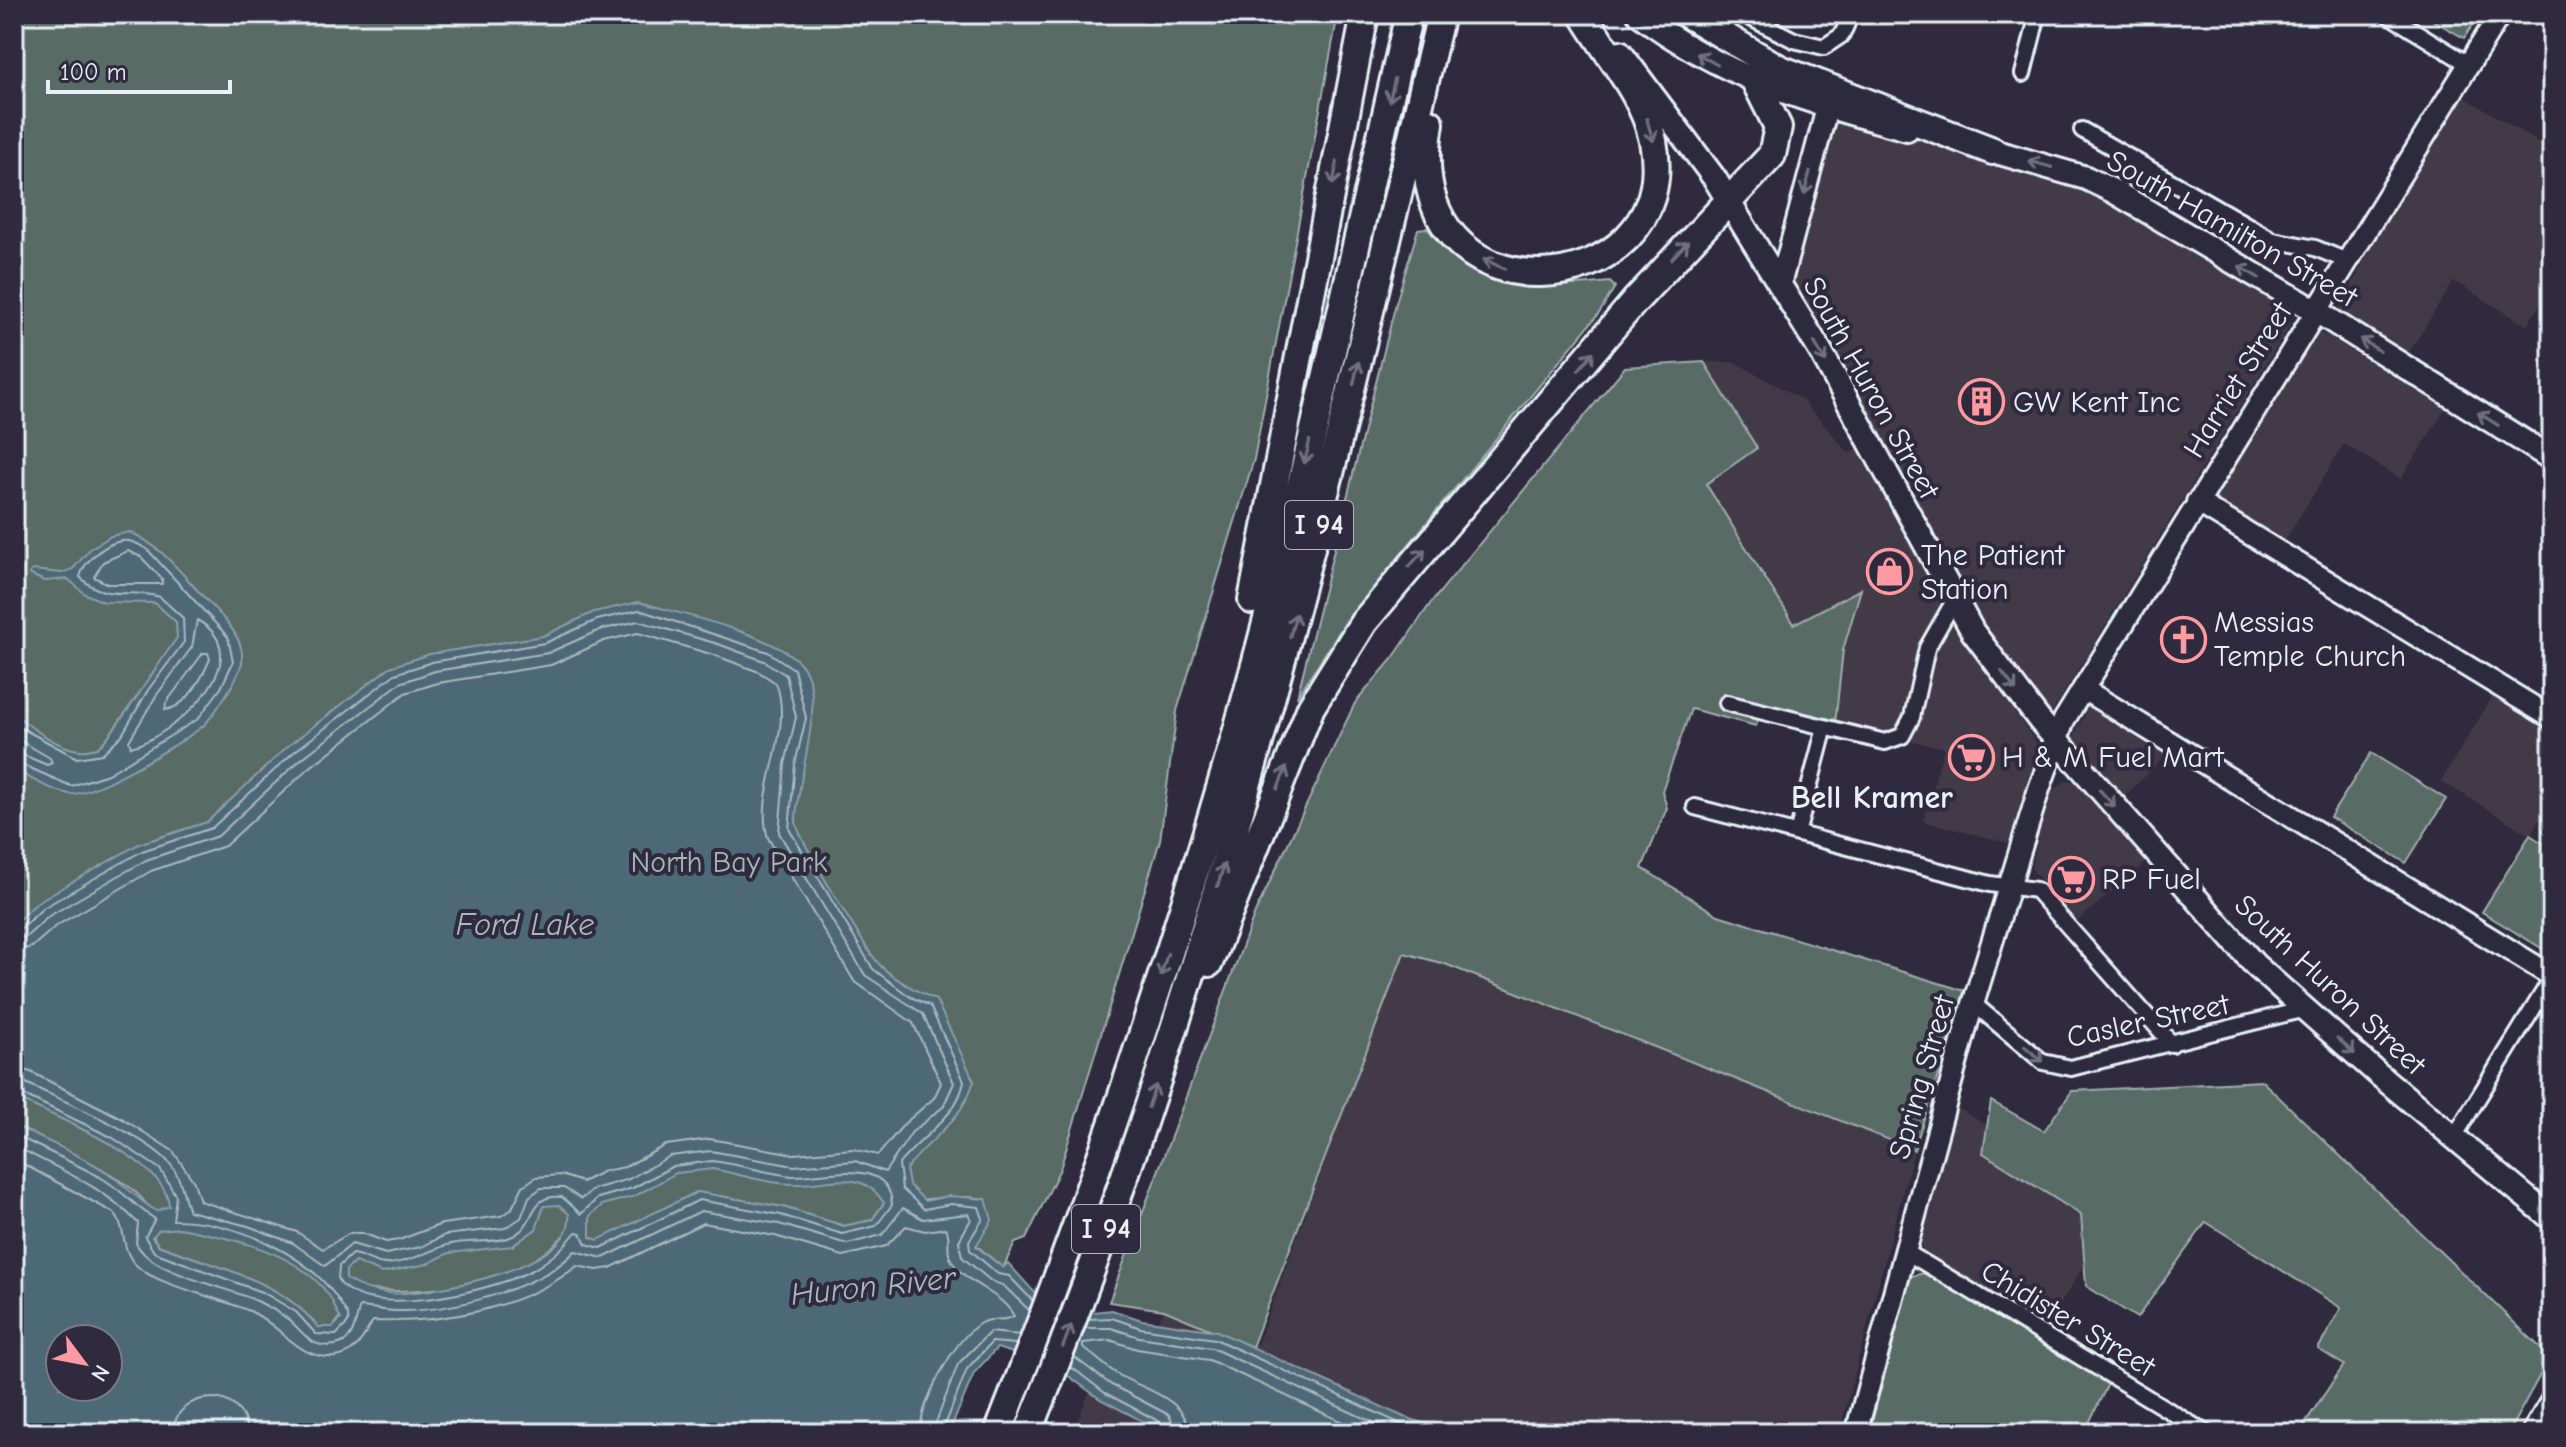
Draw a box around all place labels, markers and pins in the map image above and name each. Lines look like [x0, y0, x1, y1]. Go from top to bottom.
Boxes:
building icon: GW Kent Inc [1958, 378, 2006, 426]
place label: GW Kent Inc [2013, 385, 2180, 420]
place label: The Patient Station [1921, 538, 2066, 607]
shop icon: The Patient Station [1866, 548, 1914, 596]
place label: Messias Temple Church [2214, 605, 2406, 674]
church icon: Messias Temple Church [2159, 615, 2207, 663]
supermarket icon: H & M Fuel Mart [1947, 733, 1995, 781]
place label: H & M Fuel Mart [2002, 740, 2225, 775]
supermarket icon: RP Fuel [2047, 855, 2095, 903]
place label: RP Fuel [2102, 862, 2201, 897]

